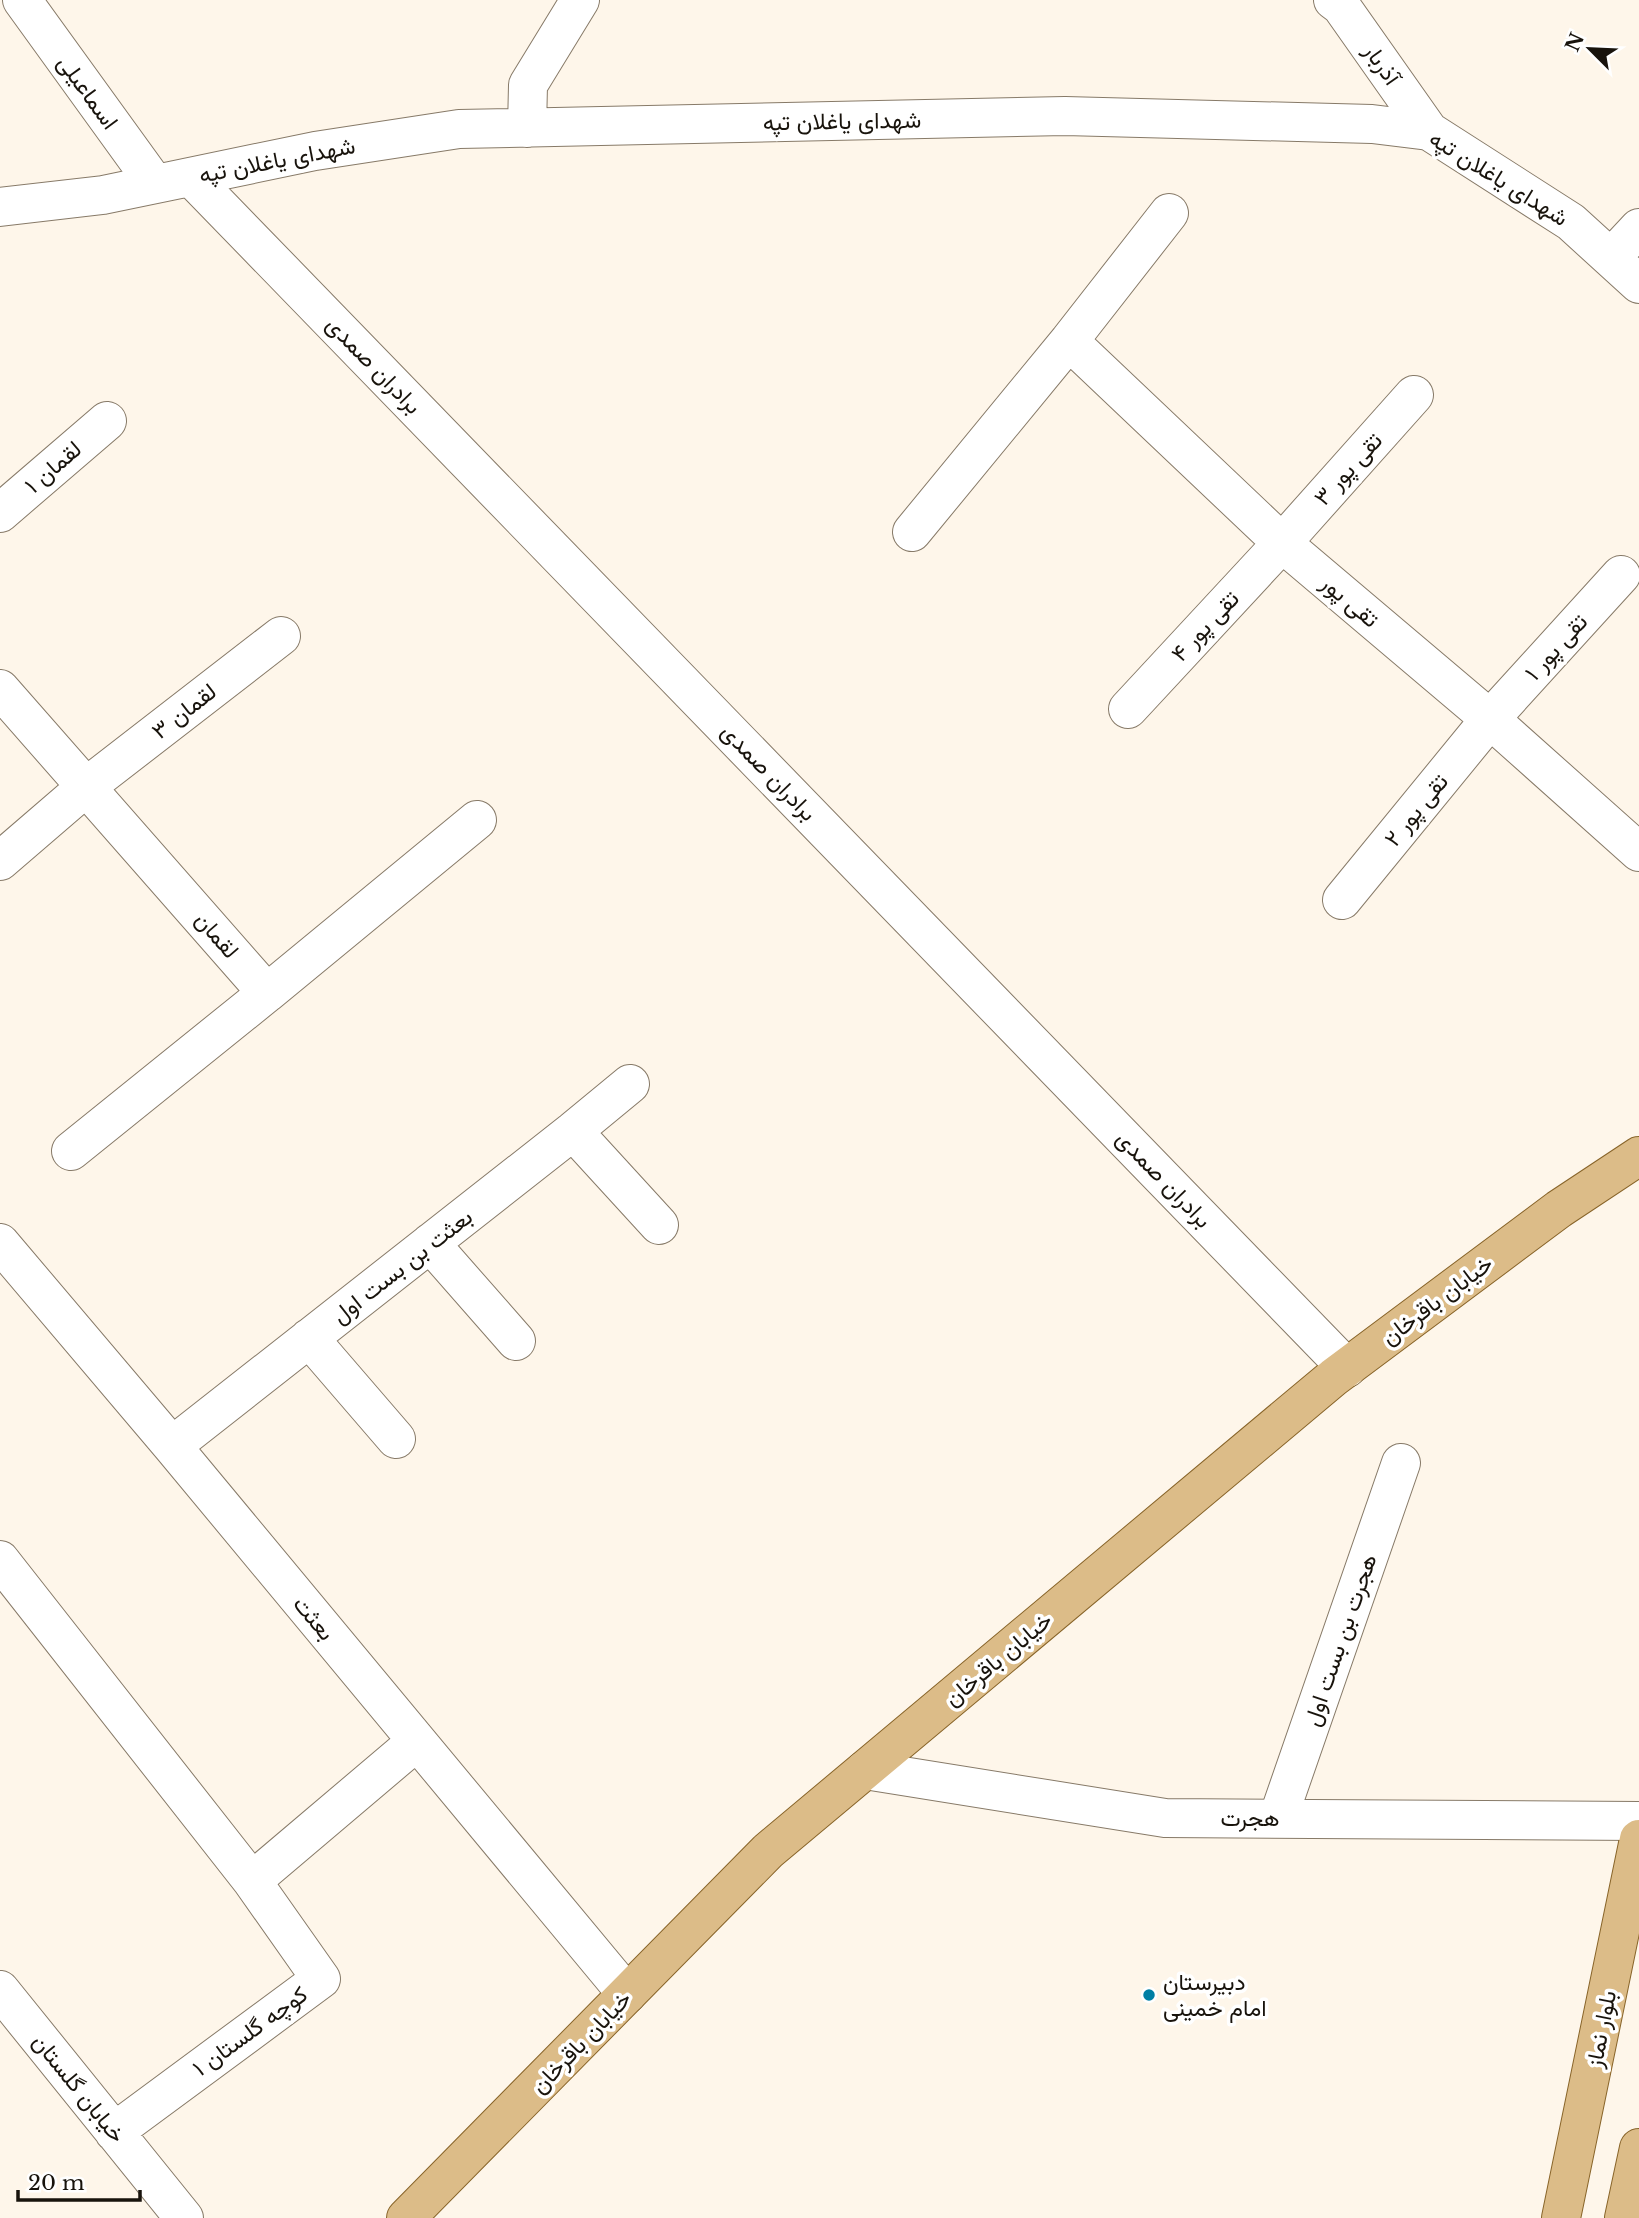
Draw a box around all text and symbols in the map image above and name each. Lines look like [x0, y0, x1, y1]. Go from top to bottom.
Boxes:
north arrow [1555, 14, 1625, 84]
text: N [1561, 29, 1589, 55]
street label: آذربار [1356, 37, 1407, 92]
street label: اسماعیلی [52, 49, 124, 135]
street label: شهدای یاغلان تپه [763, 106, 922, 138]
street label: شهدای یاغلان تپه [1423, 124, 1574, 234]
street label: شهدای یاغلان تپه [197, 131, 358, 191]
street label: برادران صمدی [320, 310, 428, 420]
street label: تقی پور ۳ [1308, 427, 1390, 513]
street label: لقمان ۱ [19, 435, 87, 499]
street label: تقی پور [1313, 568, 1385, 635]
street label: تقی پور ۴ [1165, 585, 1246, 669]
street label: تقی پور ۱ [1519, 608, 1595, 688]
street label: لقمان ۳ [146, 677, 222, 745]
street label: برادران صمدی [715, 717, 823, 827]
street label: تقی پور ۲ [1378, 768, 1455, 853]
street label: لقمان [189, 906, 245, 964]
street label: برادران صمدی [1110, 1124, 1218, 1234]
street label: بعثت بن بست اول [326, 1202, 478, 1330]
street label: خیابان باقرخان [1376, 1249, 1499, 1352]
street label: هجرت بن بست اول [1297, 1550, 1383, 1730]
street label: بعثت [287, 1590, 341, 1646]
street label: خیابان باقرخان [938, 1606, 1058, 1713]
street label: هجرت [1221, 1804, 1279, 1833]
place label: دبیرستان امام خمینی [1163, 1968, 1267, 2023]
street label: کوچه گلستان ۱ [187, 1980, 314, 2084]
street label: خیابان باقرخان [525, 1985, 638, 2100]
marker: دبیرستان امام خمینی [1141, 1987, 1157, 2003]
street label: بلوار نماز [1580, 1988, 1623, 2071]
street label: خیابان گلستان [27, 2028, 131, 2148]
scale bar [18, 2158, 140, 2202]
text: 20 m [28, 2170, 85, 2196]

